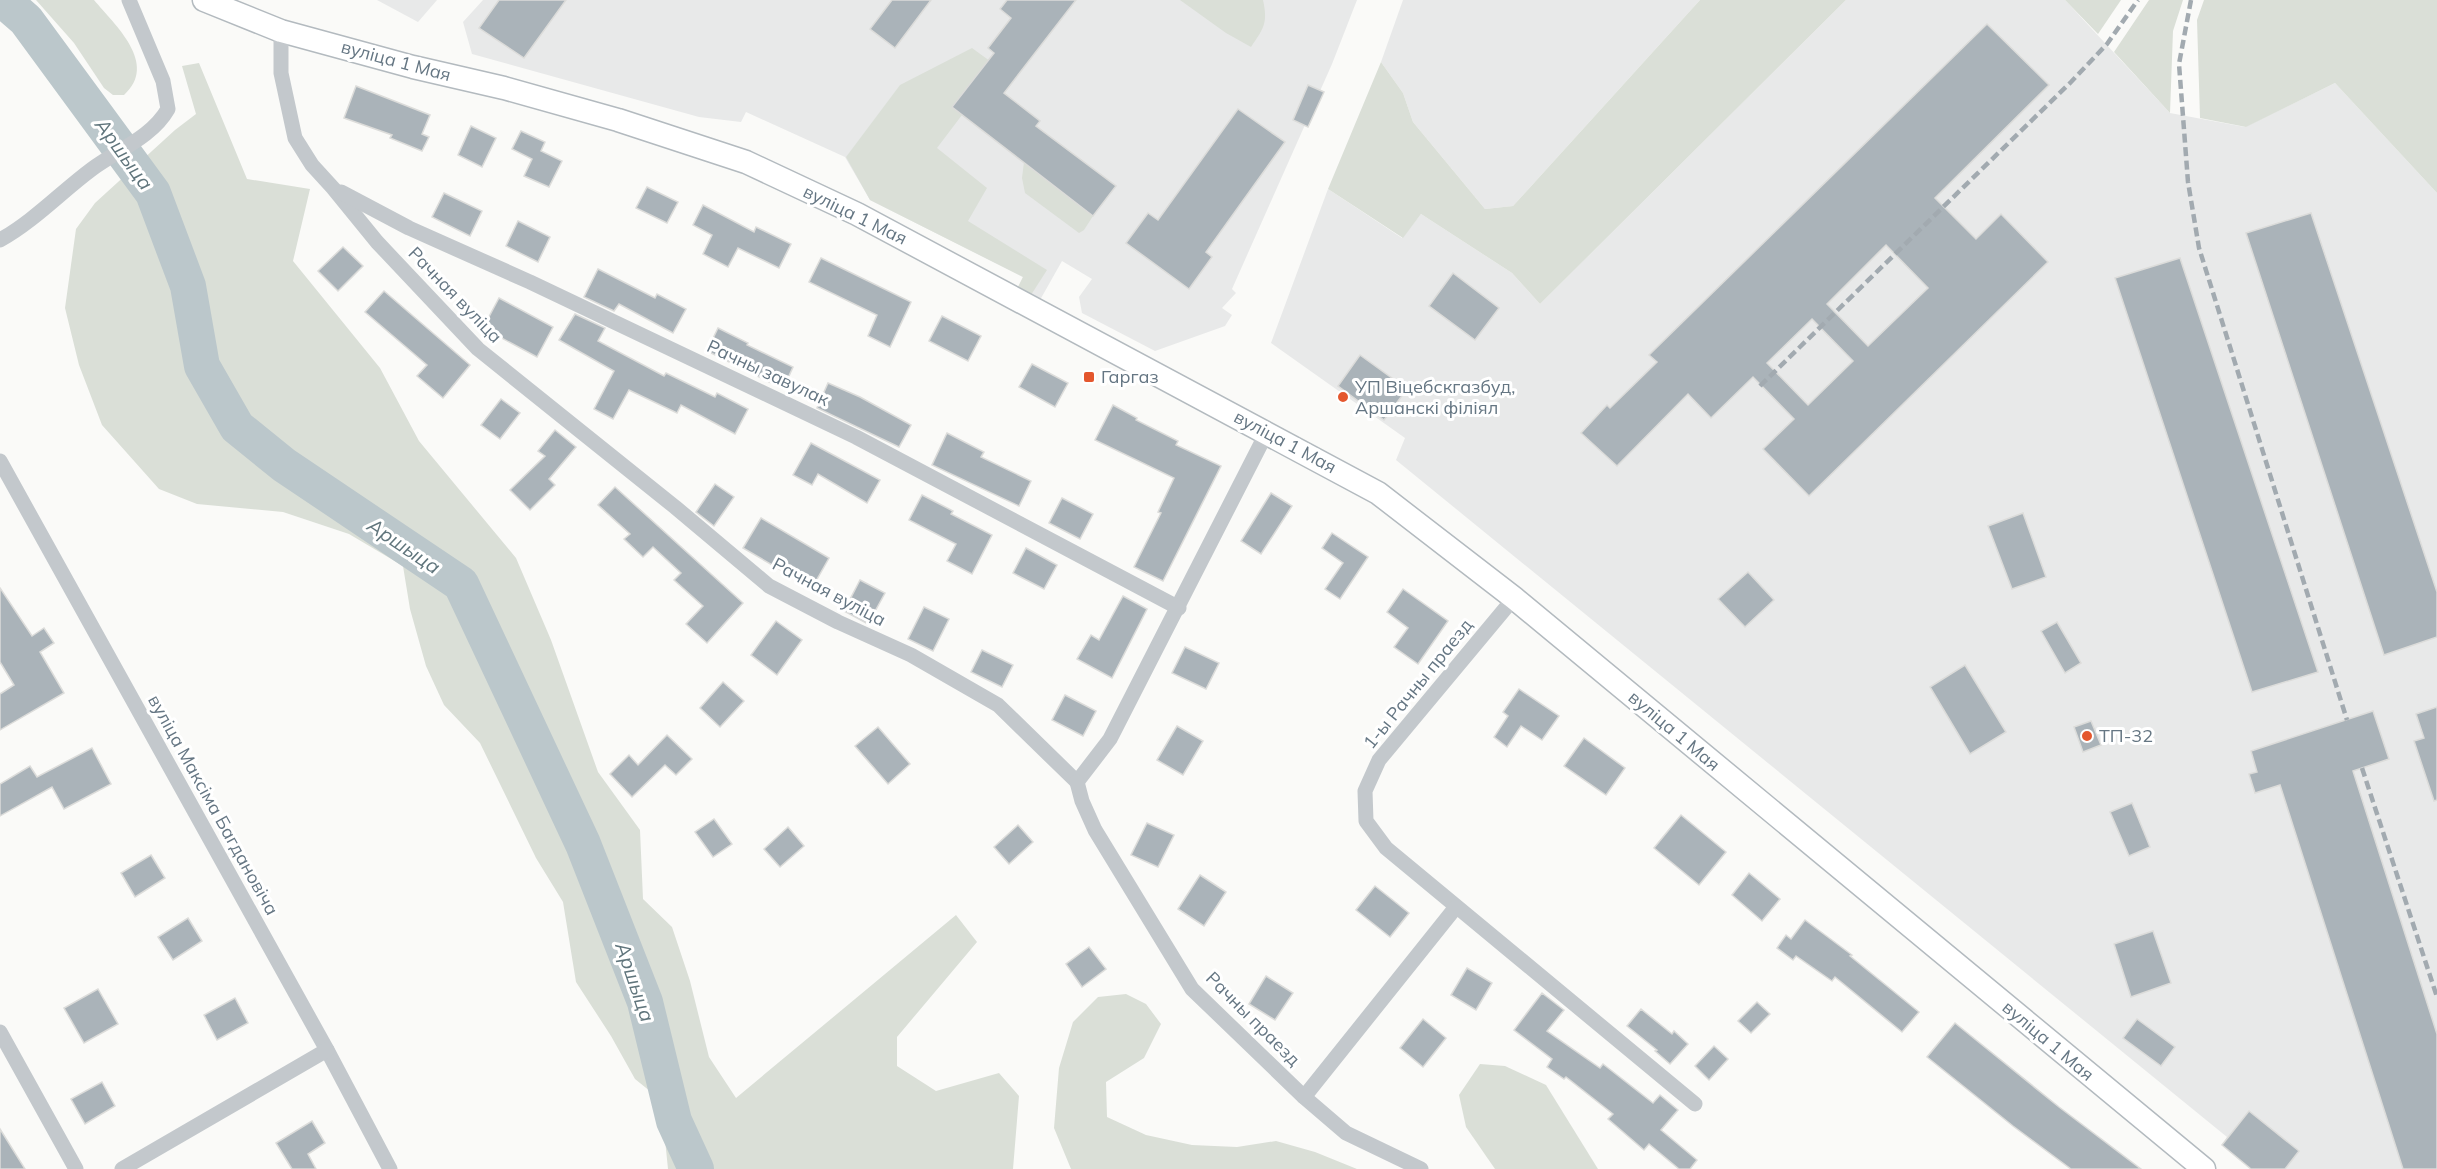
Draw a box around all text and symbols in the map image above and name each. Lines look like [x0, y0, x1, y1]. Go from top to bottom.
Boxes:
street label: вуліца 1 Мая [339, 35, 454, 86]
water label: Аршыца [89, 112, 159, 194]
street label: вуліца 1 Мая [800, 179, 911, 250]
street label: Рачная вуліца [404, 242, 507, 348]
street label: Рачны завулак [703, 334, 833, 411]
place label: Гаргаз [1101, 365, 1159, 388]
marker: Гаргаз [1082, 370, 1096, 384]
place label: УП Віцебскгазбуд, Аршанскі філіял [1354, 375, 1515, 419]
marker: УП Віцебскгазбуд, Аршанскі філіял [1336, 390, 1350, 404]
street label: вуліца 1 Мая [1230, 405, 1340, 478]
water label: Аршыца [362, 512, 445, 579]
street label: Рачная вуліца [769, 552, 890, 631]
street label: 1-ы Рачны праезд [1358, 614, 1477, 753]
street label: вуліца 1 Мая [1624, 686, 1725, 776]
street label: вуліца Максіма Багдановіча [143, 691, 284, 919]
place label: ТП-32 [2099, 724, 2153, 747]
marker: ТП-32 [2080, 729, 2094, 743]
water label: Аршыца [610, 938, 661, 1025]
street label: Рачны праезд [1201, 967, 1306, 1071]
street label: вуліца 1 Мая [1998, 996, 2099, 1086]

